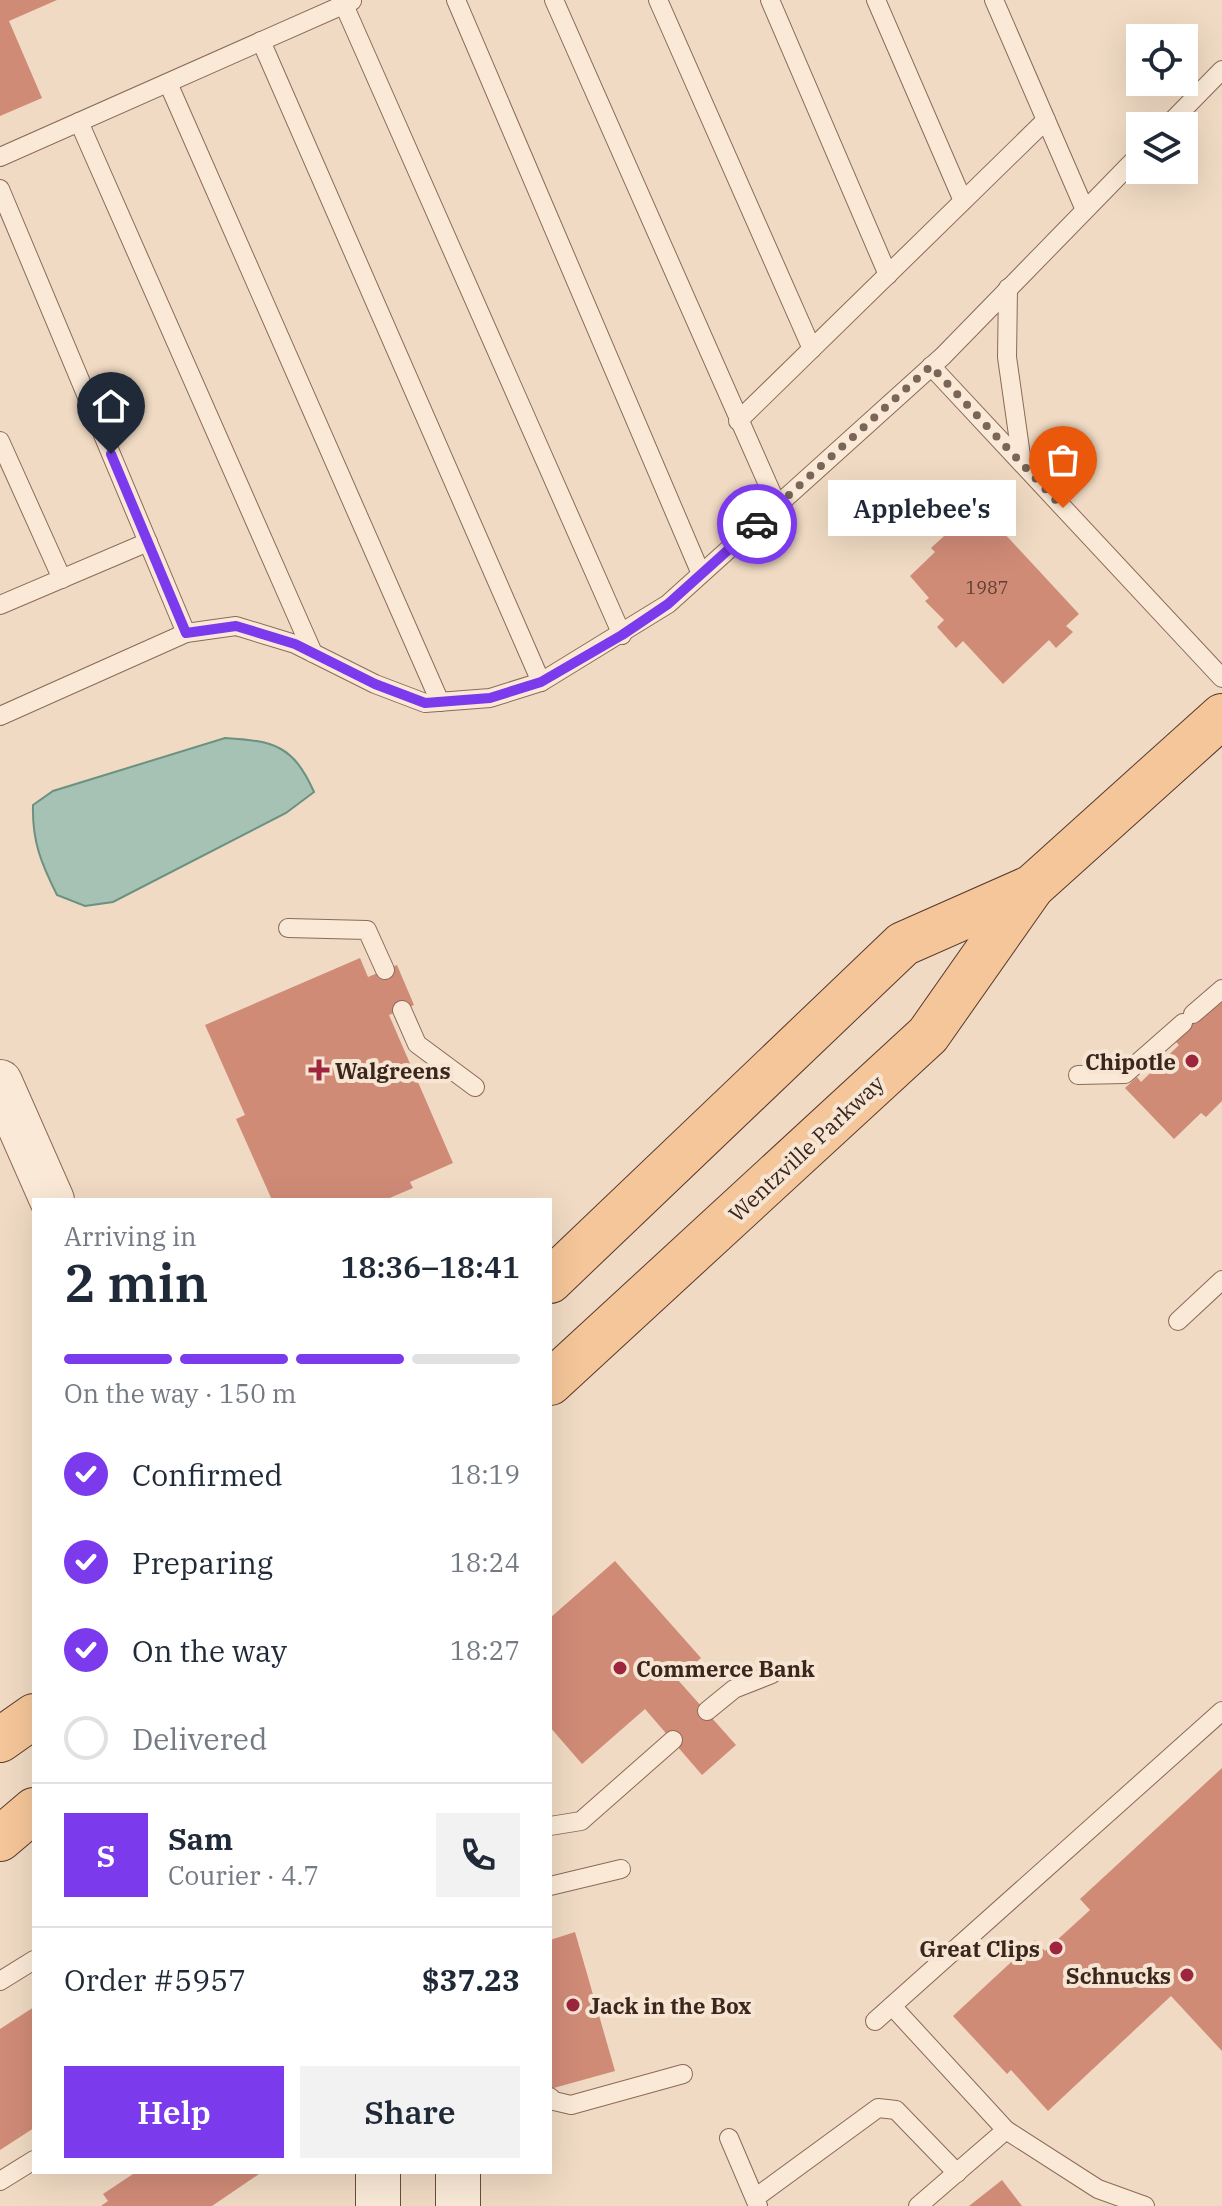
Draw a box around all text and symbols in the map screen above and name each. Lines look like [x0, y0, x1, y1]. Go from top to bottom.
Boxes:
map controls [1126, 24, 1198, 184]
button: locate [1126, 24, 1198, 96]
button: layers [1126, 112, 1198, 184]
pin [77, 372, 145, 454]
icon: home [89, 384, 133, 428]
pin [1029, 426, 1097, 508]
icon: bag [1041, 438, 1085, 482]
callout: Applebee's [827, 480, 1015, 536]
courier [717, 484, 797, 564]
text: Applebee's [853, 491, 991, 525]
icon: car [735, 502, 779, 546]
house number: 1987 [965, 576, 1009, 599]
place label: Chipotle [1085, 1047, 1176, 1076]
marker: Chipotle [1183, 1052, 1201, 1070]
place label: Walgreens [335, 1056, 451, 1085]
marker: Walgreens [310, 1061, 328, 1079]
street label: Wentzville Parkway [722, 1068, 890, 1228]
text: Arriving in [64, 1219, 197, 1253]
text: 18:36–18:41 [340, 1247, 520, 1286]
text: 2 min [64, 1249, 209, 1316]
text: On the way · 150 m [64, 1376, 297, 1410]
icon: check [64, 1452, 108, 1496]
text: Confirmed [132, 1455, 283, 1494]
text: 18:19 [450, 1457, 520, 1491]
icon: check [64, 1540, 108, 1584]
text: Preparing [132, 1543, 273, 1582]
text: 18:24 [450, 1545, 520, 1579]
icon: check [64, 1628, 108, 1672]
text: On the way [132, 1631, 287, 1670]
text: 18:27 [450, 1633, 520, 1667]
place label: Commerce Bank [636, 1654, 815, 1683]
marker: Commerce Bank [611, 1659, 629, 1677]
text: Delivered [132, 1719, 267, 1758]
button: phone [436, 1813, 520, 1897]
text: Sam [168, 1819, 233, 1858]
text: S [97, 1836, 115, 1875]
text: Courier · 4.7 [168, 1858, 319, 1892]
place label: Great Clips [919, 1934, 1040, 1963]
marker: Great Clips [1047, 1939, 1065, 1957]
text: Order #5957 [64, 1960, 246, 1999]
text: $37.23 [422, 1960, 520, 1999]
place label: Schnucks [1066, 1961, 1171, 1990]
marker: Schnucks [1178, 1966, 1196, 1984]
place label: Jack in the Box [589, 1991, 751, 2020]
marker: Jack in the Box [564, 1996, 582, 2014]
button: Help [64, 2066, 284, 2158]
button: Share [300, 2066, 520, 2158]

